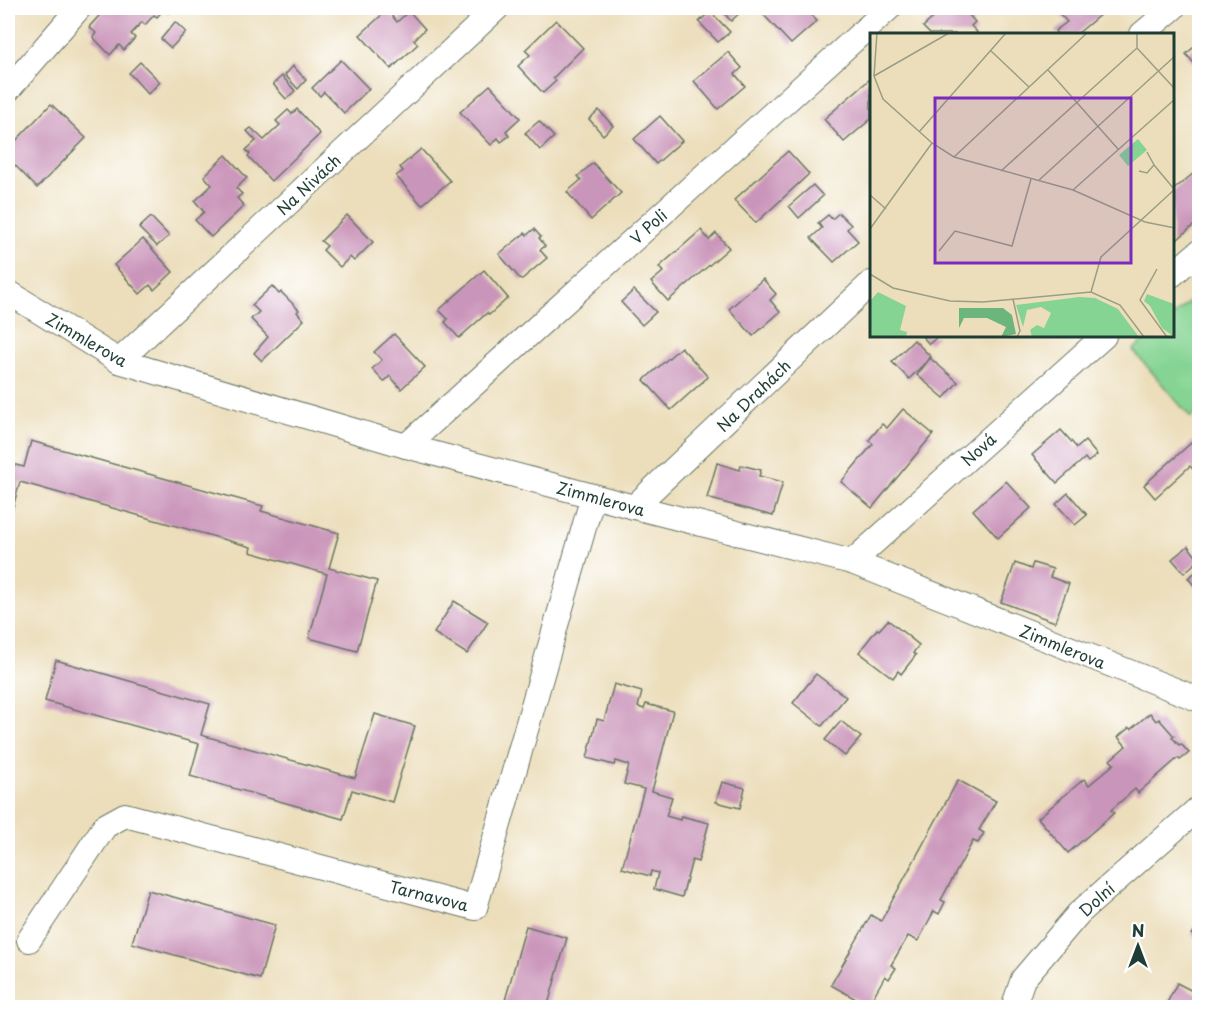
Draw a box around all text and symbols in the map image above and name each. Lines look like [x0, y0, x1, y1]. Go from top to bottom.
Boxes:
inset map [870, 33, 1174, 338]
street label: Na Nivách [271, 148, 345, 220]
street label: V Poli [624, 203, 672, 249]
street label: Zimmlerova [42, 306, 132, 372]
street label: Na Drahách [711, 353, 795, 437]
street label: Nová [955, 427, 1001, 471]
street label: Zimmlerova [554, 475, 648, 521]
street label: Zimmlerova [1016, 618, 1110, 674]
street label: Tarnavova [387, 874, 471, 916]
street label: Dolní [1073, 876, 1120, 922]
north arrow [1108, 916, 1168, 976]
text: N [1132, 918, 1144, 942]

